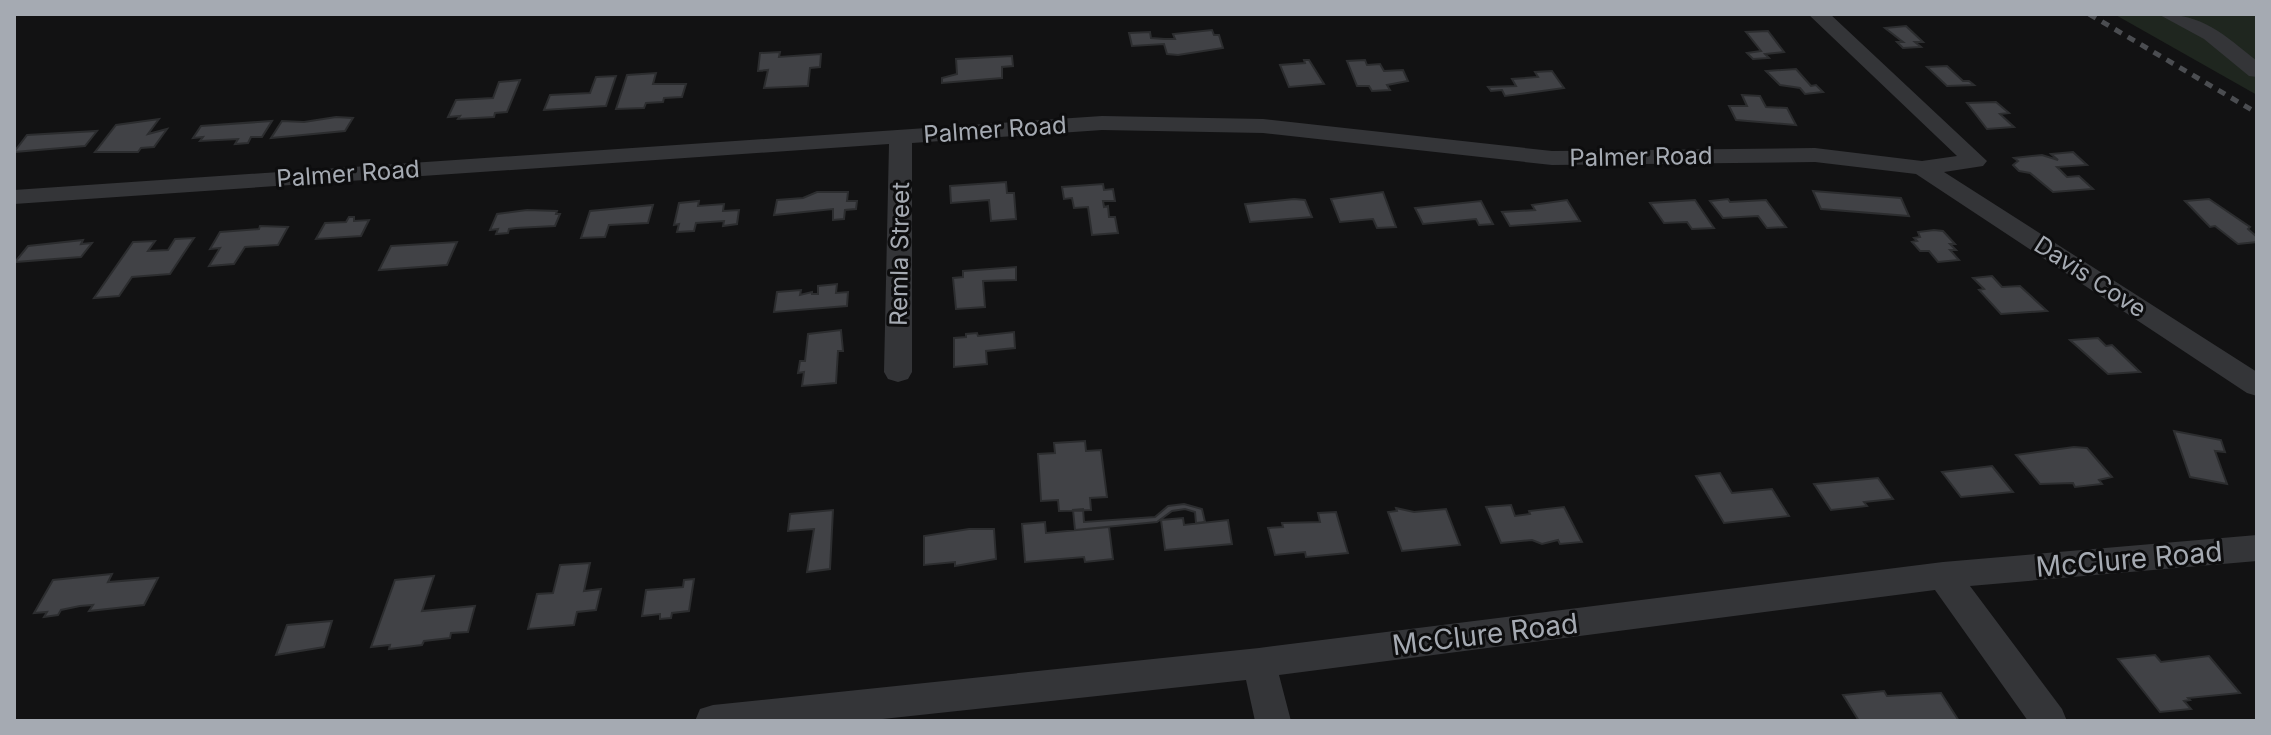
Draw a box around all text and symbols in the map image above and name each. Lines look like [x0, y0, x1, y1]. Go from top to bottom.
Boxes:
street label: Palmer Road [922, 110, 1067, 149]
street label: Palmer Road [1569, 141, 1713, 172]
street label: Palmer Road [275, 154, 420, 193]
street label: Remla Street [884, 182, 915, 326]
street label: Davis Cove [2029, 230, 2152, 324]
street label: McClure Road [2034, 534, 2224, 584]
street label: McClure Road [1390, 606, 1580, 662]

